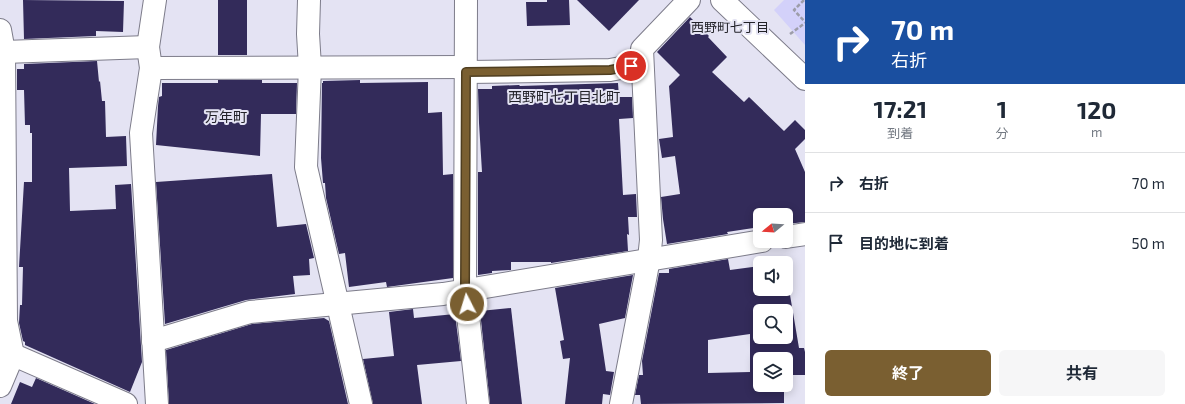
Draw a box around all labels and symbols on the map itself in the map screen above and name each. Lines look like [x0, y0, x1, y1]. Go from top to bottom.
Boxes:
district label: 西野町七丁目 [691, 19, 769, 35]
pin [614, 49, 648, 83]
district label: 西野町七丁目北町 [508, 88, 620, 105]
district label: 万年町 [205, 108, 247, 125]
north arrow [753, 208, 793, 248]
position arrow [446, 283, 488, 325]

